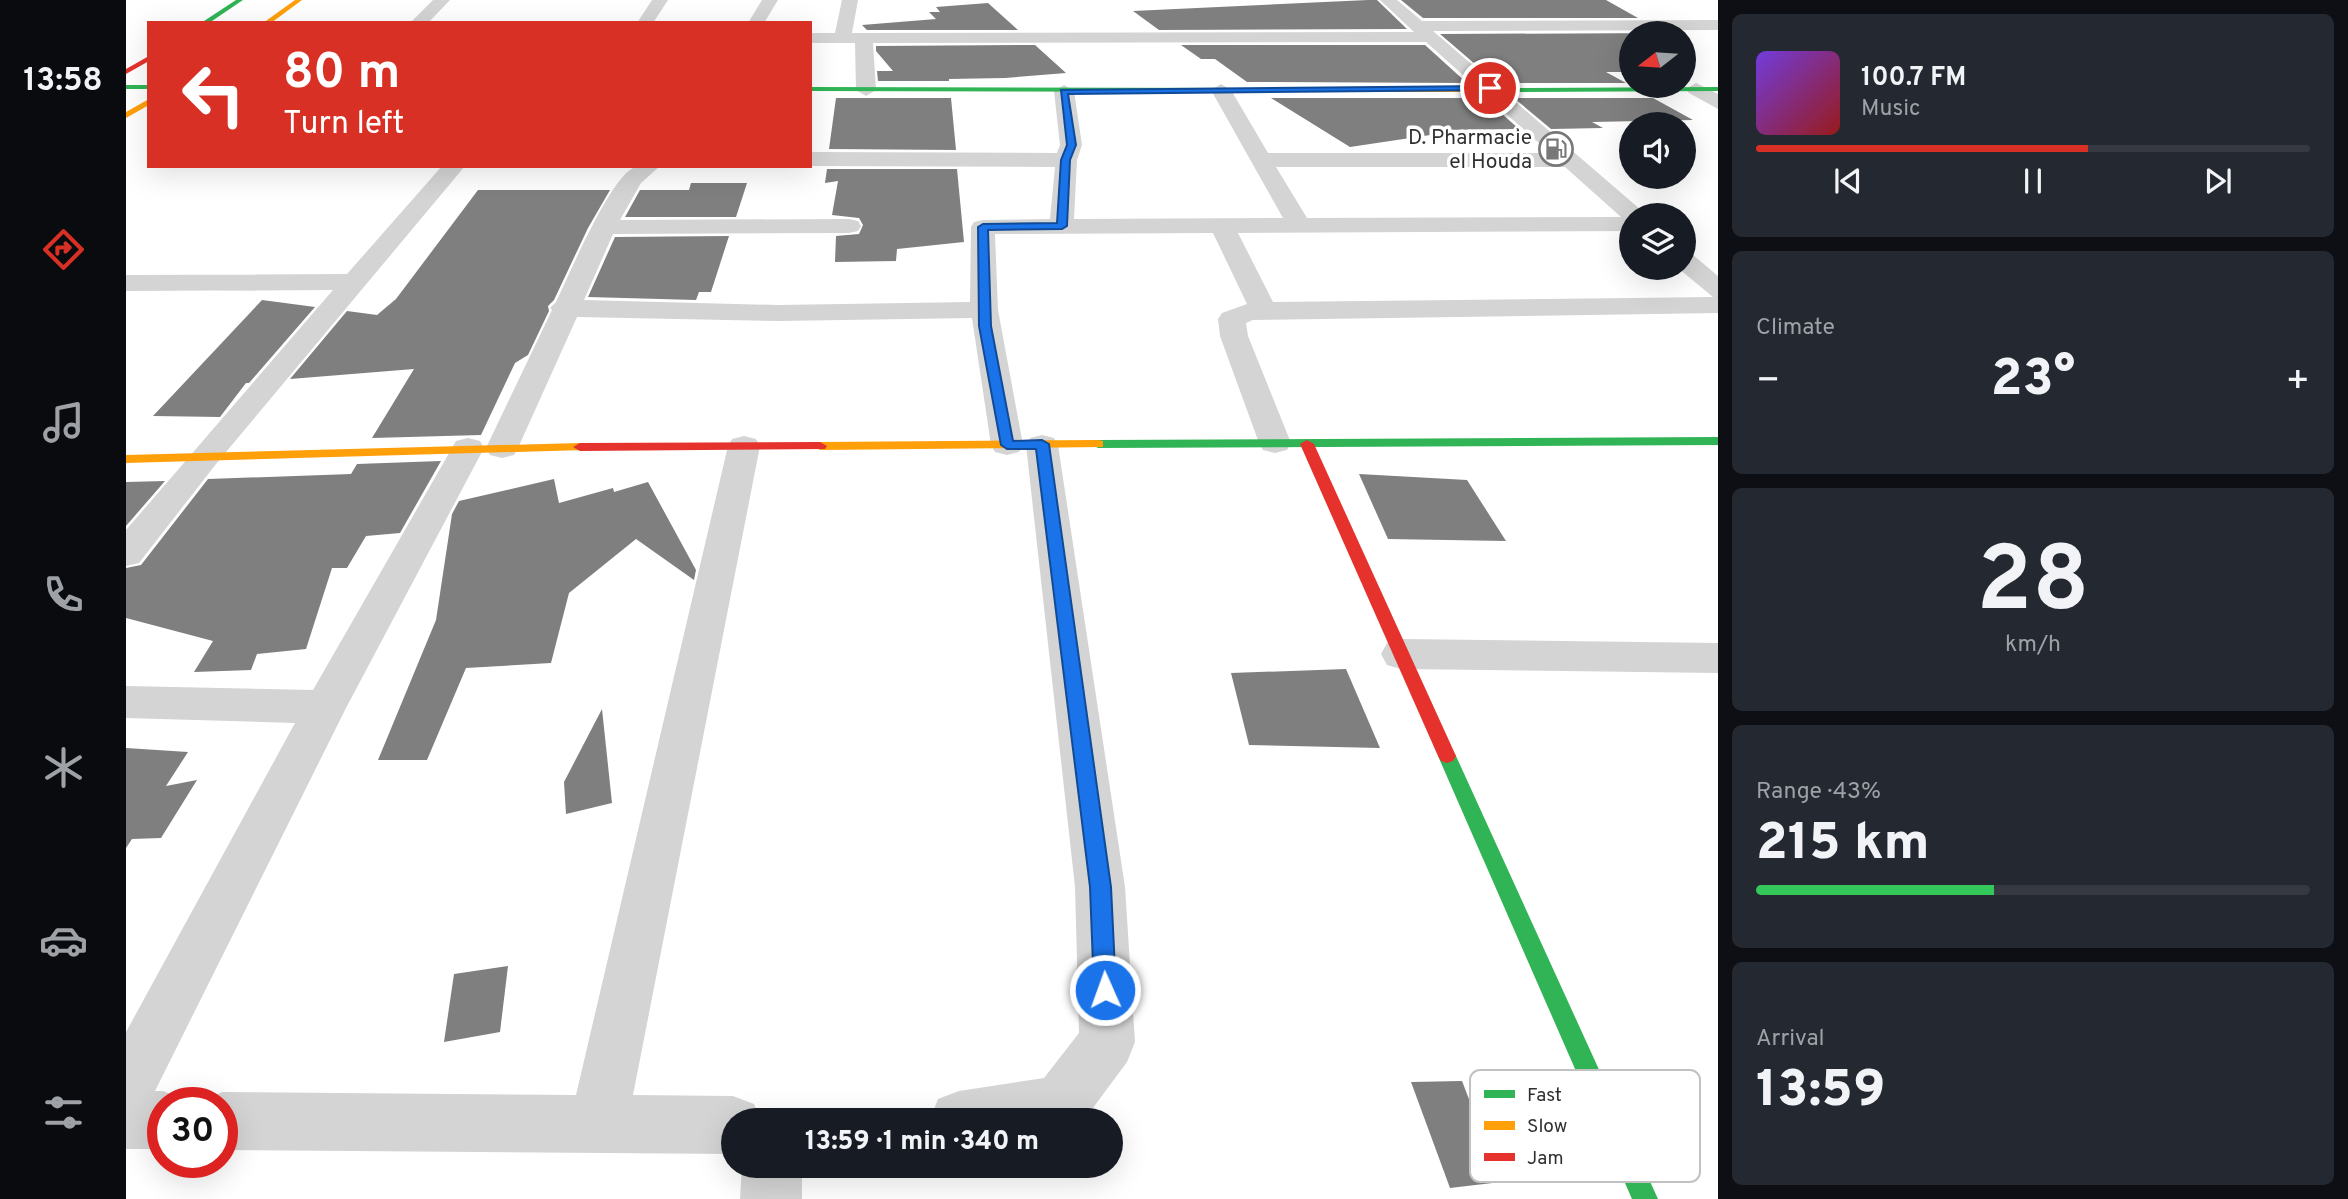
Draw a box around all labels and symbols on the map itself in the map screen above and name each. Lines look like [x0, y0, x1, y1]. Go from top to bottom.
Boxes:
north arrow [1619, 21, 1696, 98]
pin [1460, 58, 1520, 118]
place label: D. Pharmacie el Houda [1408, 125, 1532, 176]
fuel station icon: D. Pharmacie el Houda [1537, 130, 1575, 168]
position arrow [1068, 953, 1142, 1027]
legend [1470, 1070, 1700, 1182]
text: Fast [1527, 1084, 1562, 1108]
speed limit sign: 30 [147, 1087, 238, 1178]
text: Slow [1527, 1115, 1567, 1139]
text: Jam [1527, 1147, 1564, 1171]

